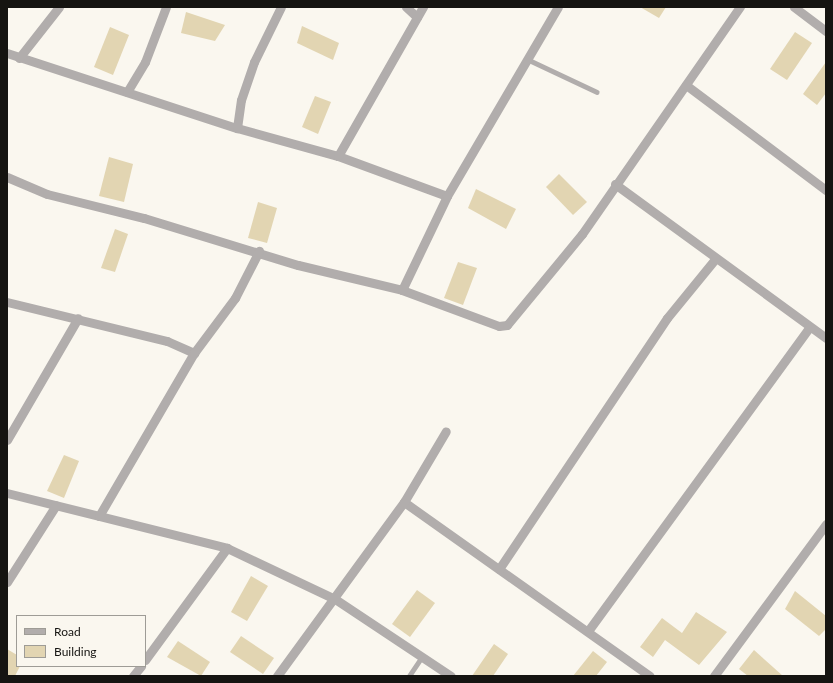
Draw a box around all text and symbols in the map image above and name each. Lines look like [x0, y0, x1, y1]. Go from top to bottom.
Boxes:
legend [16, 615, 146, 667]
text: Road [54, 624, 81, 639]
text: Building [54, 644, 97, 659]

